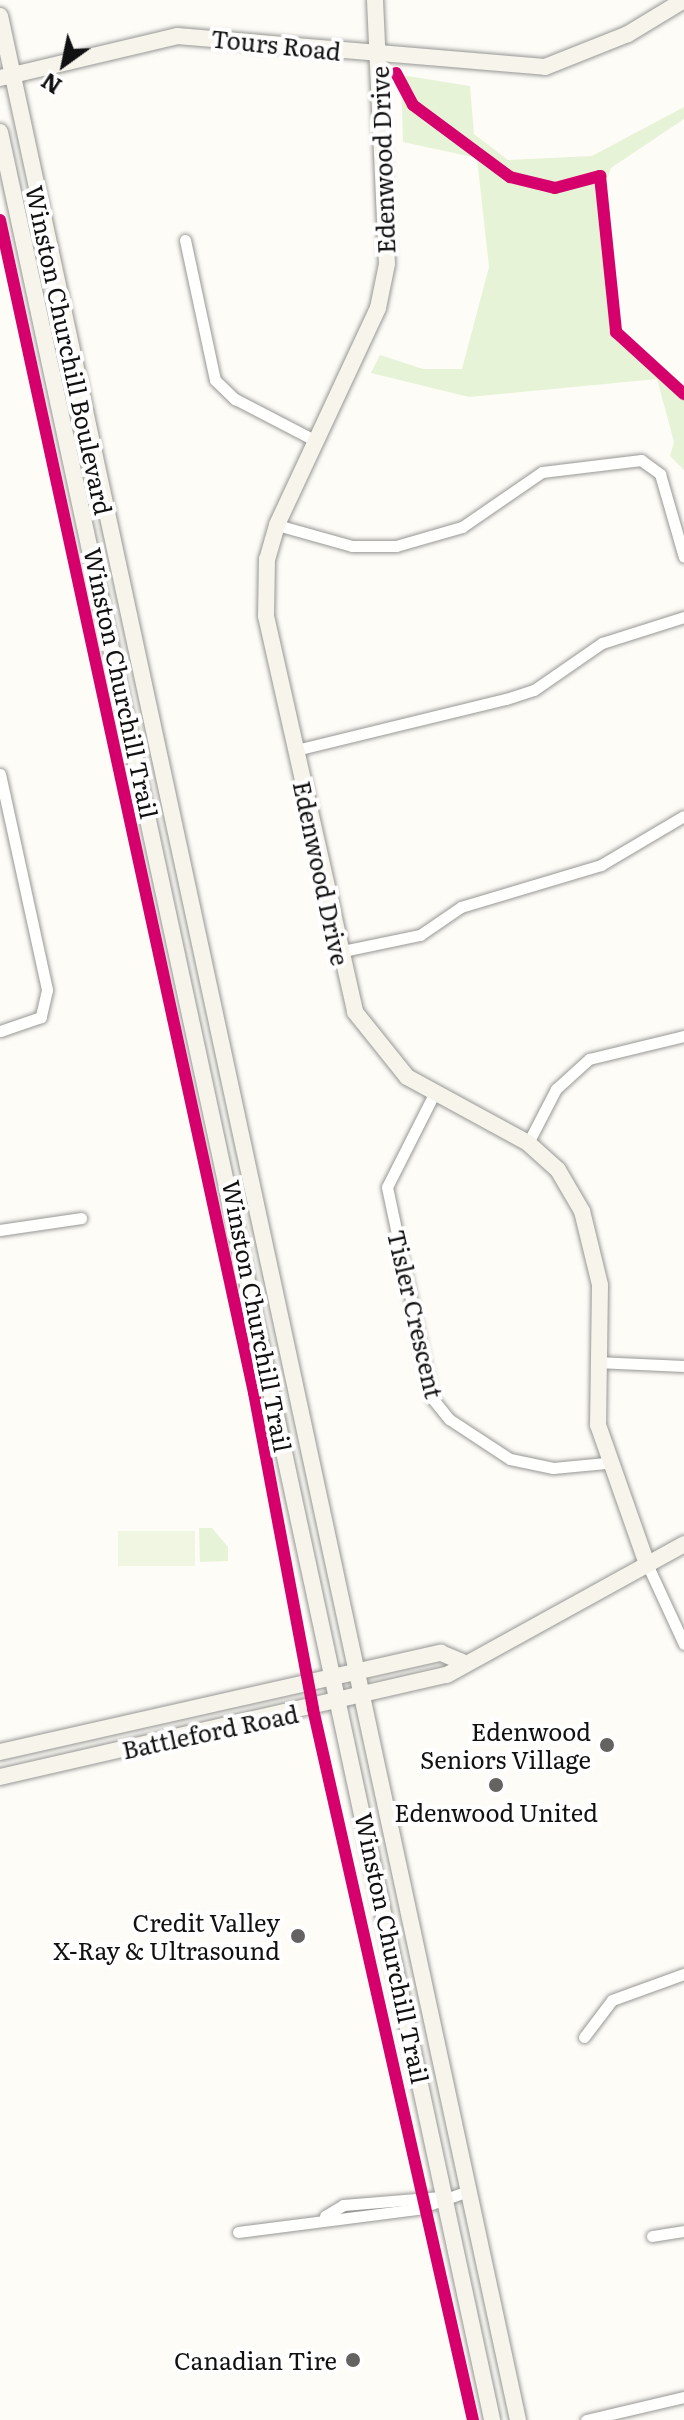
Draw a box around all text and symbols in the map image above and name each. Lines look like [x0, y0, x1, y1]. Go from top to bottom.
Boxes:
street label: Tours Road [210, 23, 342, 65]
north arrow [24, 24, 104, 104]
text: N [34, 66, 67, 103]
street label: Edenwood Drive [364, 66, 400, 254]
street label: Winston Churchill Boulevard [21, 183, 119, 517]
street label: Winston Churchill Trail [79, 545, 165, 821]
street label: Edenwood Drive [288, 778, 356, 968]
street label: Winston Churchill Trail [218, 1178, 298, 1454]
street label: Tisler Crescent [383, 1227, 449, 1401]
street label: Battleford Road [119, 1698, 301, 1764]
place label: Edenwood Seniors Village [420, 1717, 591, 1773]
marker: Edenwood Seniors Village [598, 1736, 616, 1754]
marker: Edenwood United [487, 1776, 505, 1794]
place label: Edenwood United [394, 1798, 598, 1826]
street label: Winston Churchill Trail [350, 1810, 436, 2086]
place label: Credit Valley X-Ray & Ultrasound [53, 1908, 280, 1964]
marker: Credit Valley X-Ray & Ultrasound [287, 1925, 309, 1947]
place label: Canadian Tire [174, 2346, 337, 2374]
marker: Canadian Tire [344, 2351, 362, 2369]

